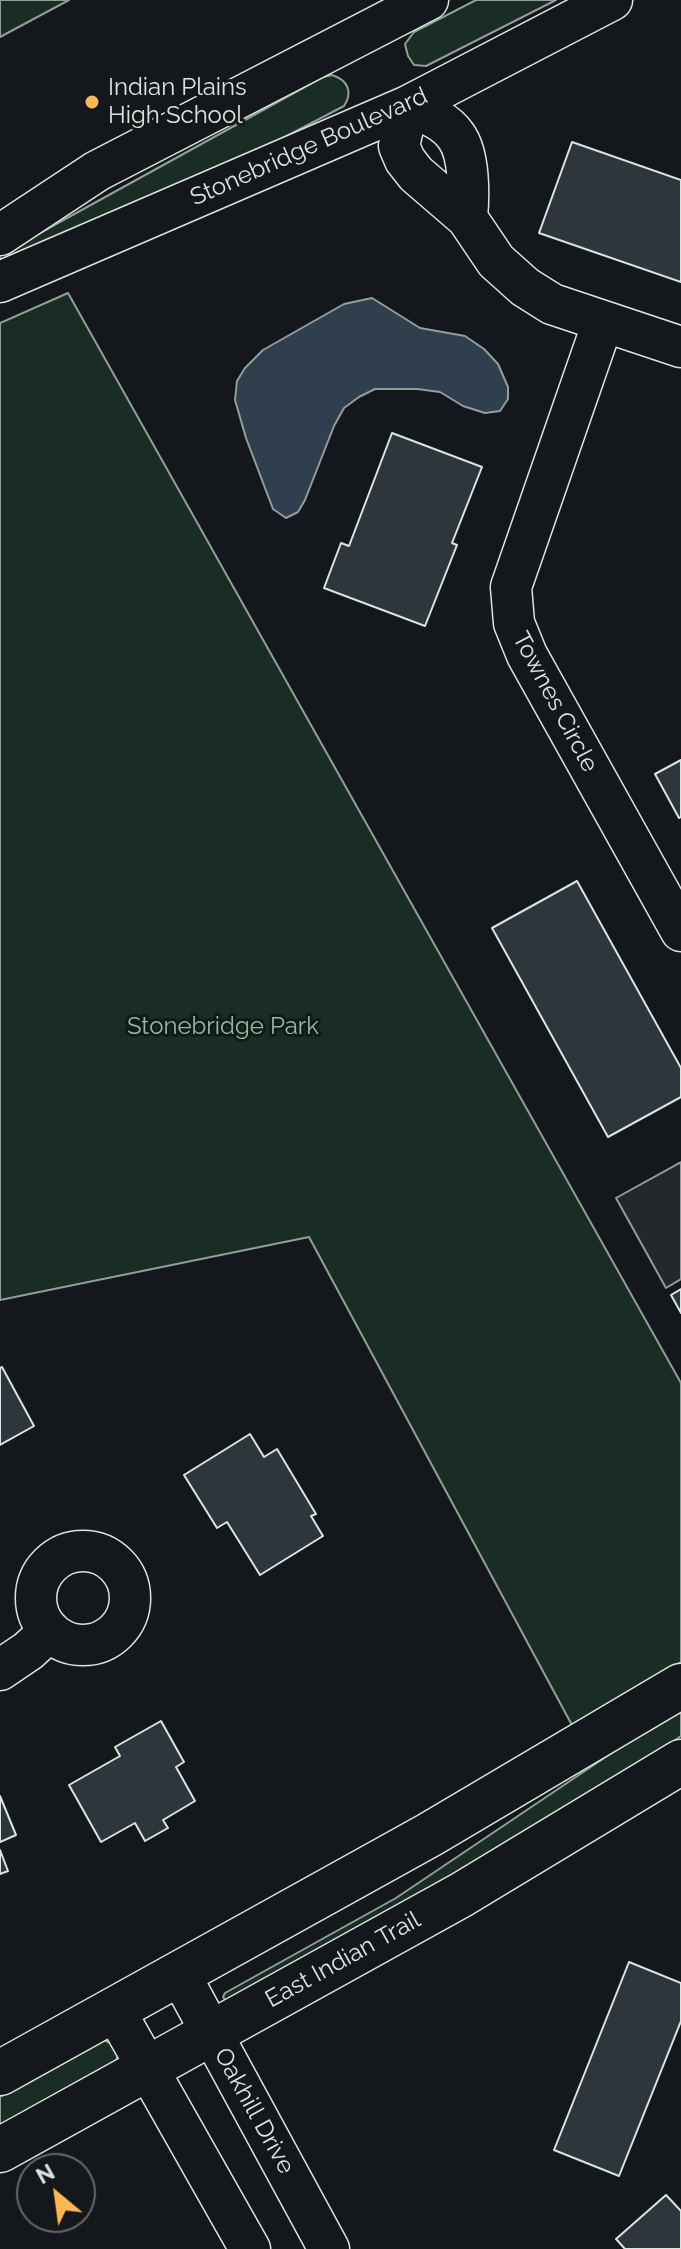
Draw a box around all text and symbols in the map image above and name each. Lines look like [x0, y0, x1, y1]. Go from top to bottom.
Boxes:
place label: Indian Plains High School [108, 74, 247, 130]
street label: Stonebridge Boulevard [186, 82, 432, 212]
marker: Indian Plains High School [83, 93, 101, 111]
street label: Townes Circle [506, 627, 604, 777]
park label: Stonebridge Park [127, 1013, 319, 1041]
street label: East Indian Trail [261, 1906, 425, 2014]
street label: Oakhill Drive [208, 2043, 300, 2179]
north arrow [16, 2153, 96, 2233]
text: N [32, 2158, 59, 2189]

